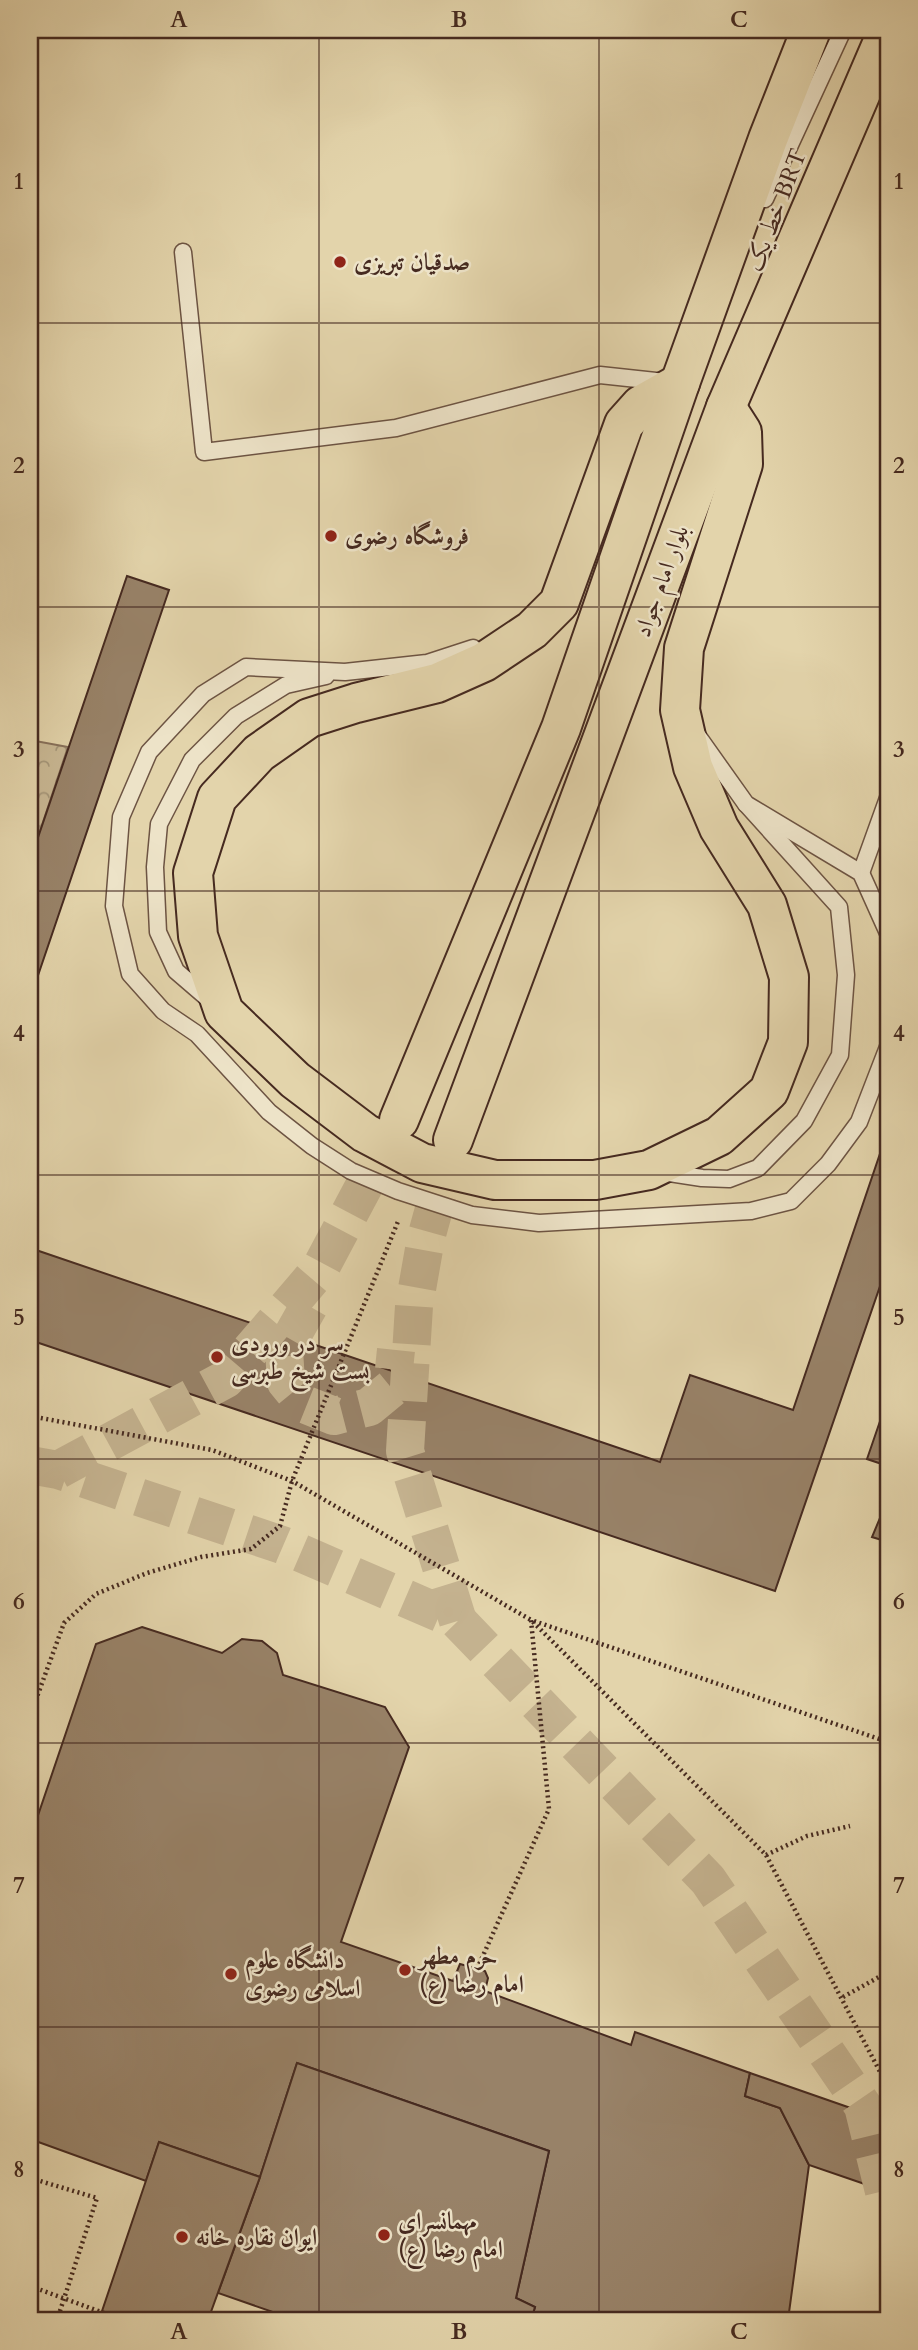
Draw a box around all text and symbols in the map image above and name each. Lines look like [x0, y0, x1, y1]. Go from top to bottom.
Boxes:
text: A [170, 4, 188, 35]
text: B [451, 4, 467, 35]
text: C [730, 4, 748, 35]
street label: خط یک BRT [738, 144, 815, 276]
text: 1 [13, 166, 25, 197]
text: 1 [893, 166, 905, 197]
place label: صدقیان تبریزی [354, 246, 470, 279]
marker: صدقیان تبریزی [332, 254, 348, 270]
text: 2 [13, 450, 25, 481]
text: 2 [893, 450, 905, 481]
place label: فروشگاه رضوی [345, 520, 469, 553]
street label: بلوار امام جواد [626, 521, 701, 643]
marker: فروشگاه رضوی [323, 528, 339, 544]
text: 3 [13, 734, 25, 765]
text: 3 [893, 734, 905, 765]
text: 4 [13, 1018, 25, 1049]
text: 4 [893, 1018, 905, 1049]
text: 5 [13, 1302, 25, 1333]
text: 5 [893, 1302, 905, 1333]
place label: سر در ورودی بست شیخ طبرسی [231, 1327, 370, 1393]
marker: سر در ورودی بست شیخ طبرسی [209, 1349, 225, 1365]
text: 6 [13, 1586, 25, 1617]
text: 6 [893, 1586, 905, 1617]
text: 7 [13, 1870, 25, 1901]
text: 7 [893, 1870, 905, 1901]
place label: حرم مطهر امام رضا (ع) [416, 1940, 524, 2005]
place label: دانشگاه علوم اسلامی رضوی [245, 1944, 361, 2005]
marker: حرم مطهر امام رضا (ع) [397, 1962, 413, 1978]
marker: دانشگاه علوم اسلامی رضوی [223, 1966, 239, 1982]
text: 8 [13, 2154, 25, 2185]
text: 8 [893, 2154, 905, 2185]
place label: مهمانسرای امام رضا (ع) [398, 2205, 503, 2270]
place label: ایوان نقاره خانه [196, 2221, 317, 2254]
marker: مهمانسرای امام رضا (ع) [376, 2227, 392, 2243]
marker: ایوان نقاره خانه [174, 2229, 190, 2245]
text: A [170, 2316, 188, 2347]
text: B [451, 2316, 467, 2347]
text: C [730, 2316, 748, 2347]

